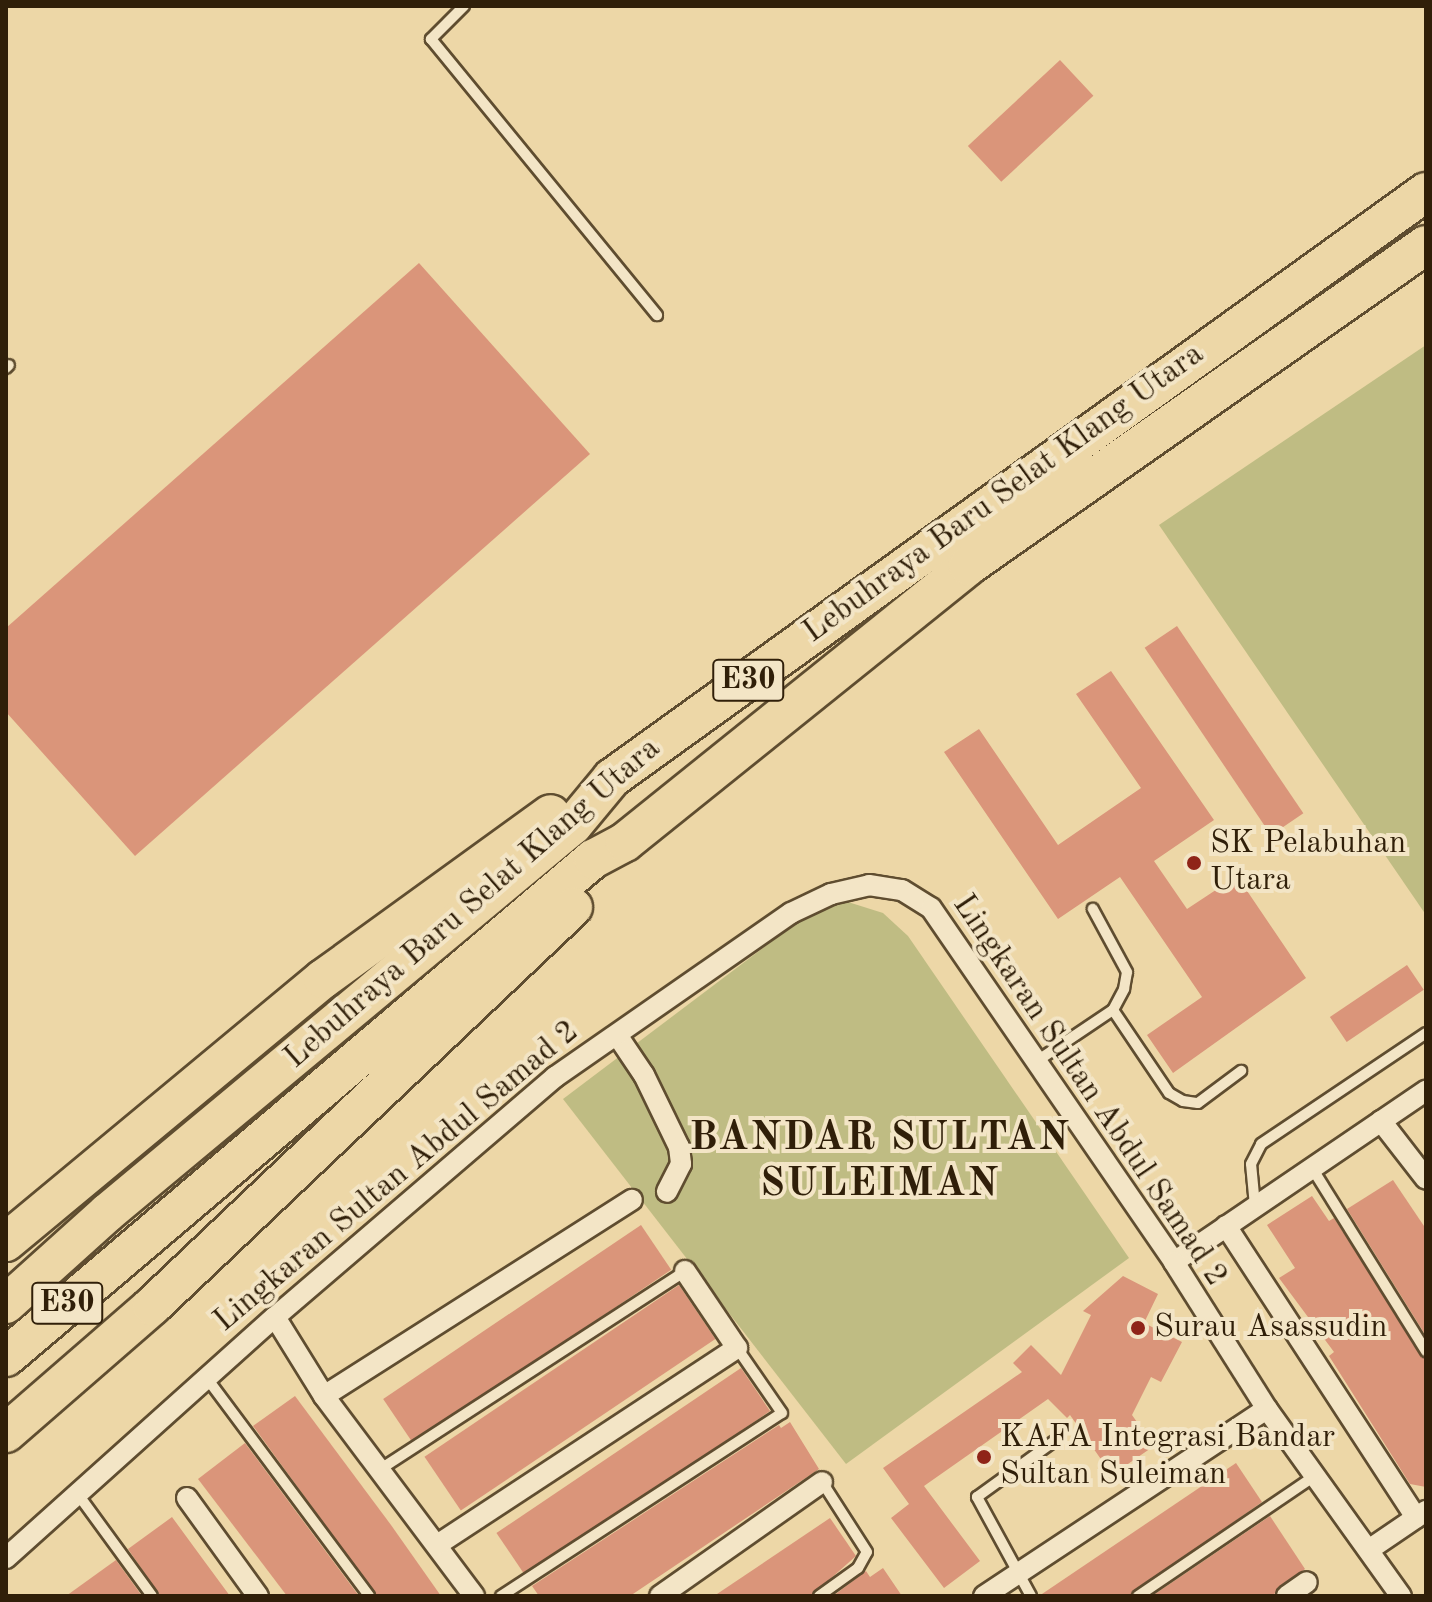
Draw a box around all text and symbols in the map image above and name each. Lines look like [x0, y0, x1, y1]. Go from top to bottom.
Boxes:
street label: Lebuhraya Baru Selat Klang Utara [796, 336, 1212, 652]
road number: E30 [712, 654, 784, 706]
street label: Lebuhraya Baru Selat Klang Utara [277, 730, 669, 1078]
place label: SK Pelabuhan Utara [1210, 826, 1406, 901]
marker: SK Pelabuhan Utara [1185, 854, 1203, 872]
street label: Lingkaran Sultan Abdul Samad 2 [943, 888, 1235, 1294]
street label: Lingkaran Sultan Abdul Samad 2 [207, 1013, 587, 1341]
district label: BANDAR SULTAN SULEIMAN [689, 1115, 1071, 1209]
road number: E30 [31, 1277, 103, 1329]
place label: Surau Asassudin [1154, 1309, 1388, 1347]
marker: Surau Asassudin [1129, 1319, 1147, 1337]
place label: KAFA Integrasi Bandar Sultan Suleiman [1000, 1420, 1335, 1495]
marker: KAFA Integrasi Bandar Sultan Suleiman [975, 1448, 993, 1466]

